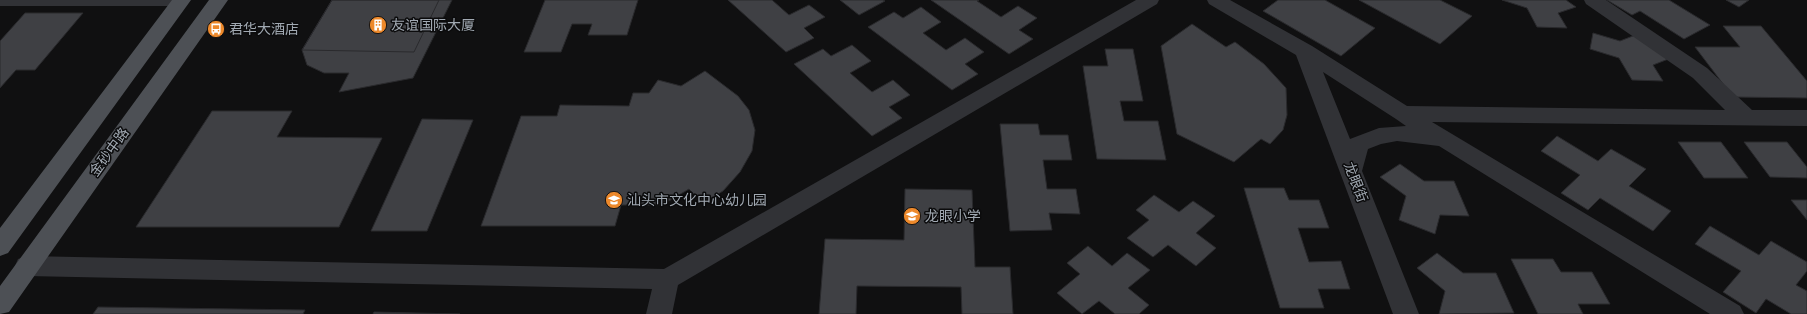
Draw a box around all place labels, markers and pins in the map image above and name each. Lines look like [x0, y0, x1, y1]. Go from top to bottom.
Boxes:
building icon: 友谊国际大厦 [368, 15, 388, 35]
place label: 友谊国际大厦 [391, 16, 475, 34]
bus stop icon: 君华大酒店 [206, 19, 226, 39]
place label: 君华大酒店 [229, 20, 299, 38]
school or university icon: 汕头市文化中心幼儿园 [604, 190, 624, 210]
place label: 汕头市文化中心幼儿园 [627, 191, 767, 209]
school or university icon: 龙眼小学 [902, 206, 922, 226]
place label: 龙眼小学 [925, 207, 981, 225]

